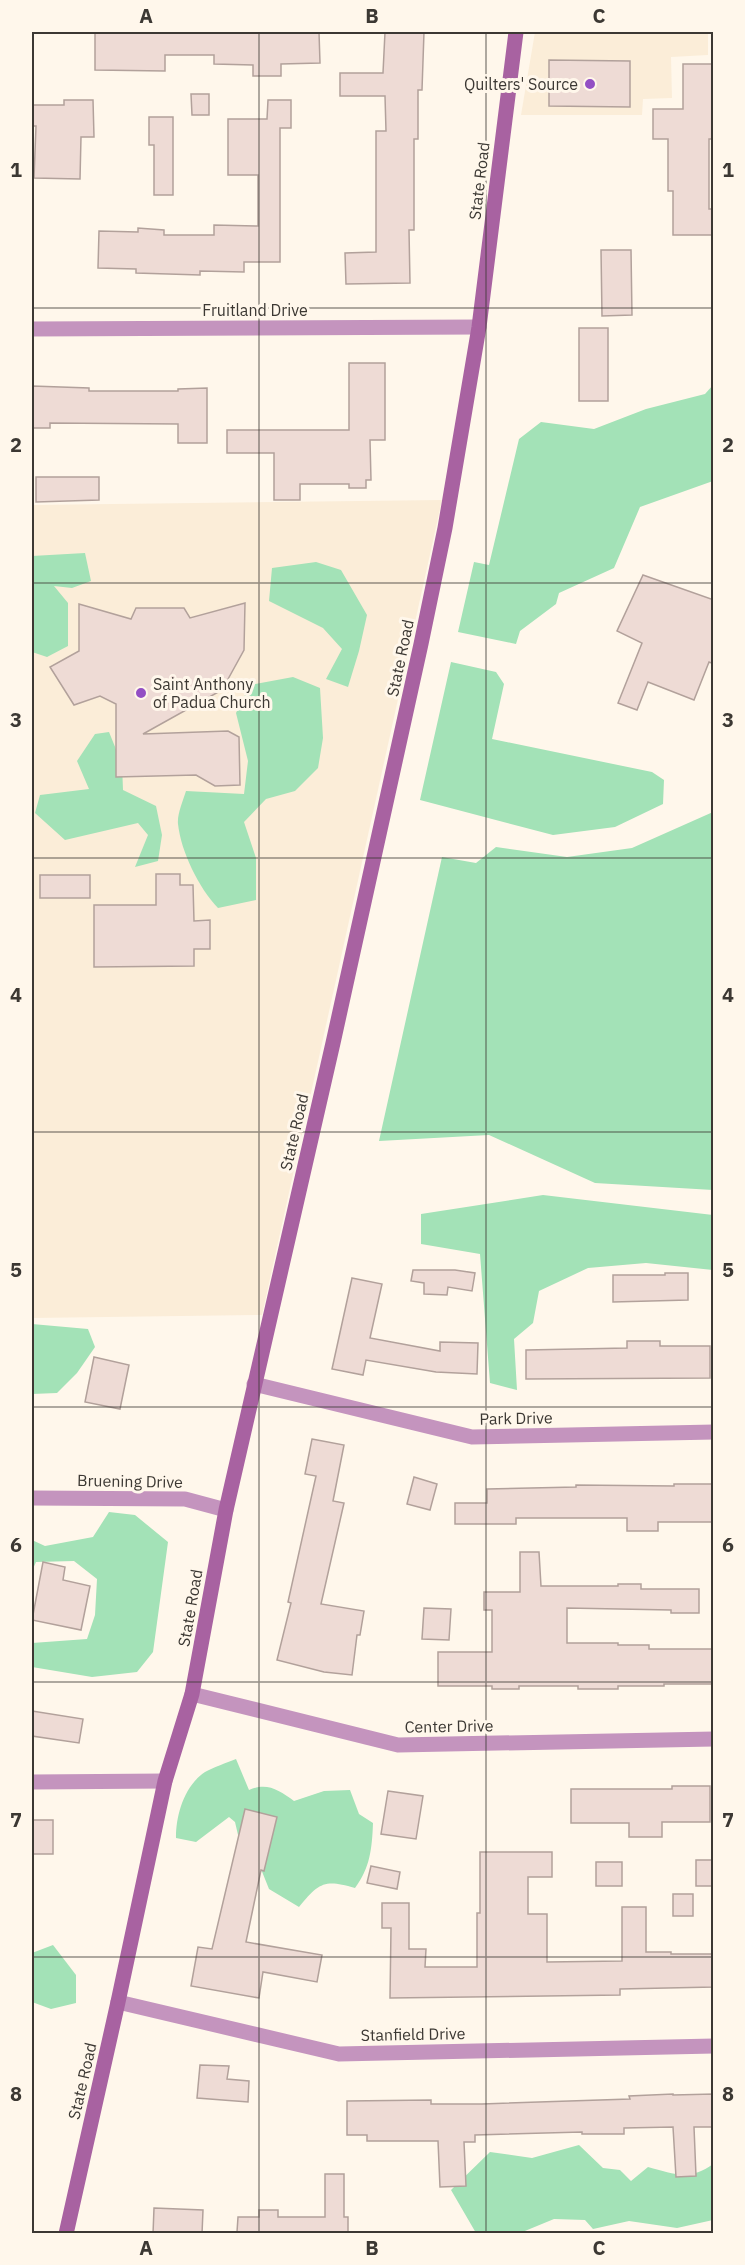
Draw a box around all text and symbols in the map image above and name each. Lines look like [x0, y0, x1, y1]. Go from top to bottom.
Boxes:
text: A [139, 2, 153, 29]
text: B [365, 2, 379, 29]
text: C [592, 2, 606, 29]
place label: Quilters' Source [464, 74, 578, 94]
marker: Quilters' Source [583, 77, 597, 91]
street label: State Road [464, 141, 494, 221]
text: 1 [10, 156, 22, 183]
text: 1 [722, 156, 734, 183]
street label: Fruitland Drive [202, 300, 308, 320]
text: 2 [10, 431, 22, 458]
text: 2 [722, 431, 734, 458]
street label: State Road [382, 618, 418, 698]
place label: Saint Anthony of Padua Church [153, 674, 271, 712]
marker: Saint Anthony of Padua Church [134, 686, 148, 700]
text: 3 [10, 706, 22, 733]
text: 3 [722, 706, 734, 733]
text: 4 [10, 981, 22, 1008]
text: 4 [722, 981, 734, 1008]
street label: State Road [275, 1092, 313, 1172]
text: 5 [10, 1256, 22, 1283]
text: 5 [722, 1256, 734, 1283]
street label: Park Drive [479, 1407, 553, 1429]
street label: Bruening Drive [77, 1470, 183, 1492]
text: 6 [10, 1531, 22, 1558]
text: 6 [722, 1531, 734, 1558]
street label: State Road [173, 1568, 207, 1648]
street label: Center Drive [404, 1715, 494, 1737]
text: 7 [10, 1806, 22, 1833]
text: 7 [722, 1806, 734, 1833]
street label: Stanfield Drive [360, 2023, 466, 2045]
street label: State Road [63, 2041, 101, 2121]
text: 8 [10, 2080, 22, 2107]
text: 8 [722, 2080, 734, 2107]
text: A [139, 2234, 153, 2261]
text: B [365, 2234, 379, 2261]
text: C [592, 2234, 606, 2261]

